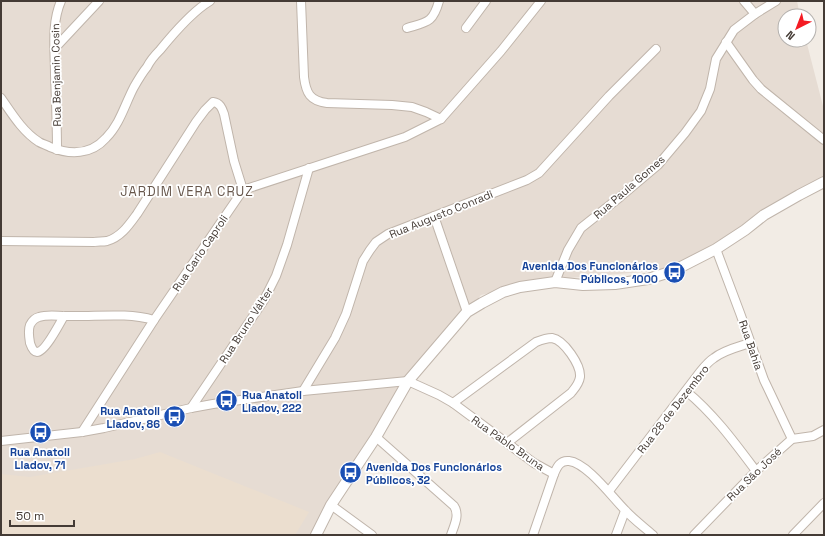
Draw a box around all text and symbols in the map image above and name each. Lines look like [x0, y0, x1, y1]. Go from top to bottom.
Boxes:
north arrow [777, 8, 817, 48]
street label: Rua Benjamin Cosin [48, 23, 64, 127]
text: N [783, 28, 798, 43]
street label: Rua Paula Gomes [590, 152, 668, 222]
district label: JARDIM VERA CRUZ [120, 183, 254, 200]
street label: Rua Augusto Conradi [387, 187, 495, 241]
street label: Rua Carlo Caproli [169, 212, 231, 294]
place label: Avenida Dos Funcionários Públicos, 1000 [522, 259, 658, 286]
bus stop icon: Avenida Dos Funcionários Públicos, 1000 [661, 259, 687, 285]
street label: Rua Bruno Válter [216, 284, 276, 366]
street label: Rua Bahía [736, 318, 766, 373]
street label: Rua 28 de Dezembro [634, 362, 712, 456]
bus stop icon: Rua Anatoli Liadov, 222 [213, 388, 239, 414]
place label: Rua Anatoli Liadov, 222 [242, 388, 302, 415]
place label: Rua Anatoli Liadov, 86 [100, 404, 160, 431]
bus stop icon: Rua Anatoli Liadov, 86 [162, 404, 188, 430]
street label: Rua Pablo Bruna [469, 413, 548, 474]
bus stop icon: Rua Anatoli Liadov, 71 [27, 419, 53, 445]
street label: Rua São José [724, 444, 784, 504]
place label: Rua Anatoli Liadov, 71 [10, 445, 70, 472]
bus stop icon: Avenida Dos Funcionários Públicos, 32 [337, 460, 363, 486]
place label: Avenida Dos Funcionários Públicos, 32 [366, 460, 502, 487]
scale bar [10, 502, 74, 528]
text: 50 m [16, 508, 44, 524]

